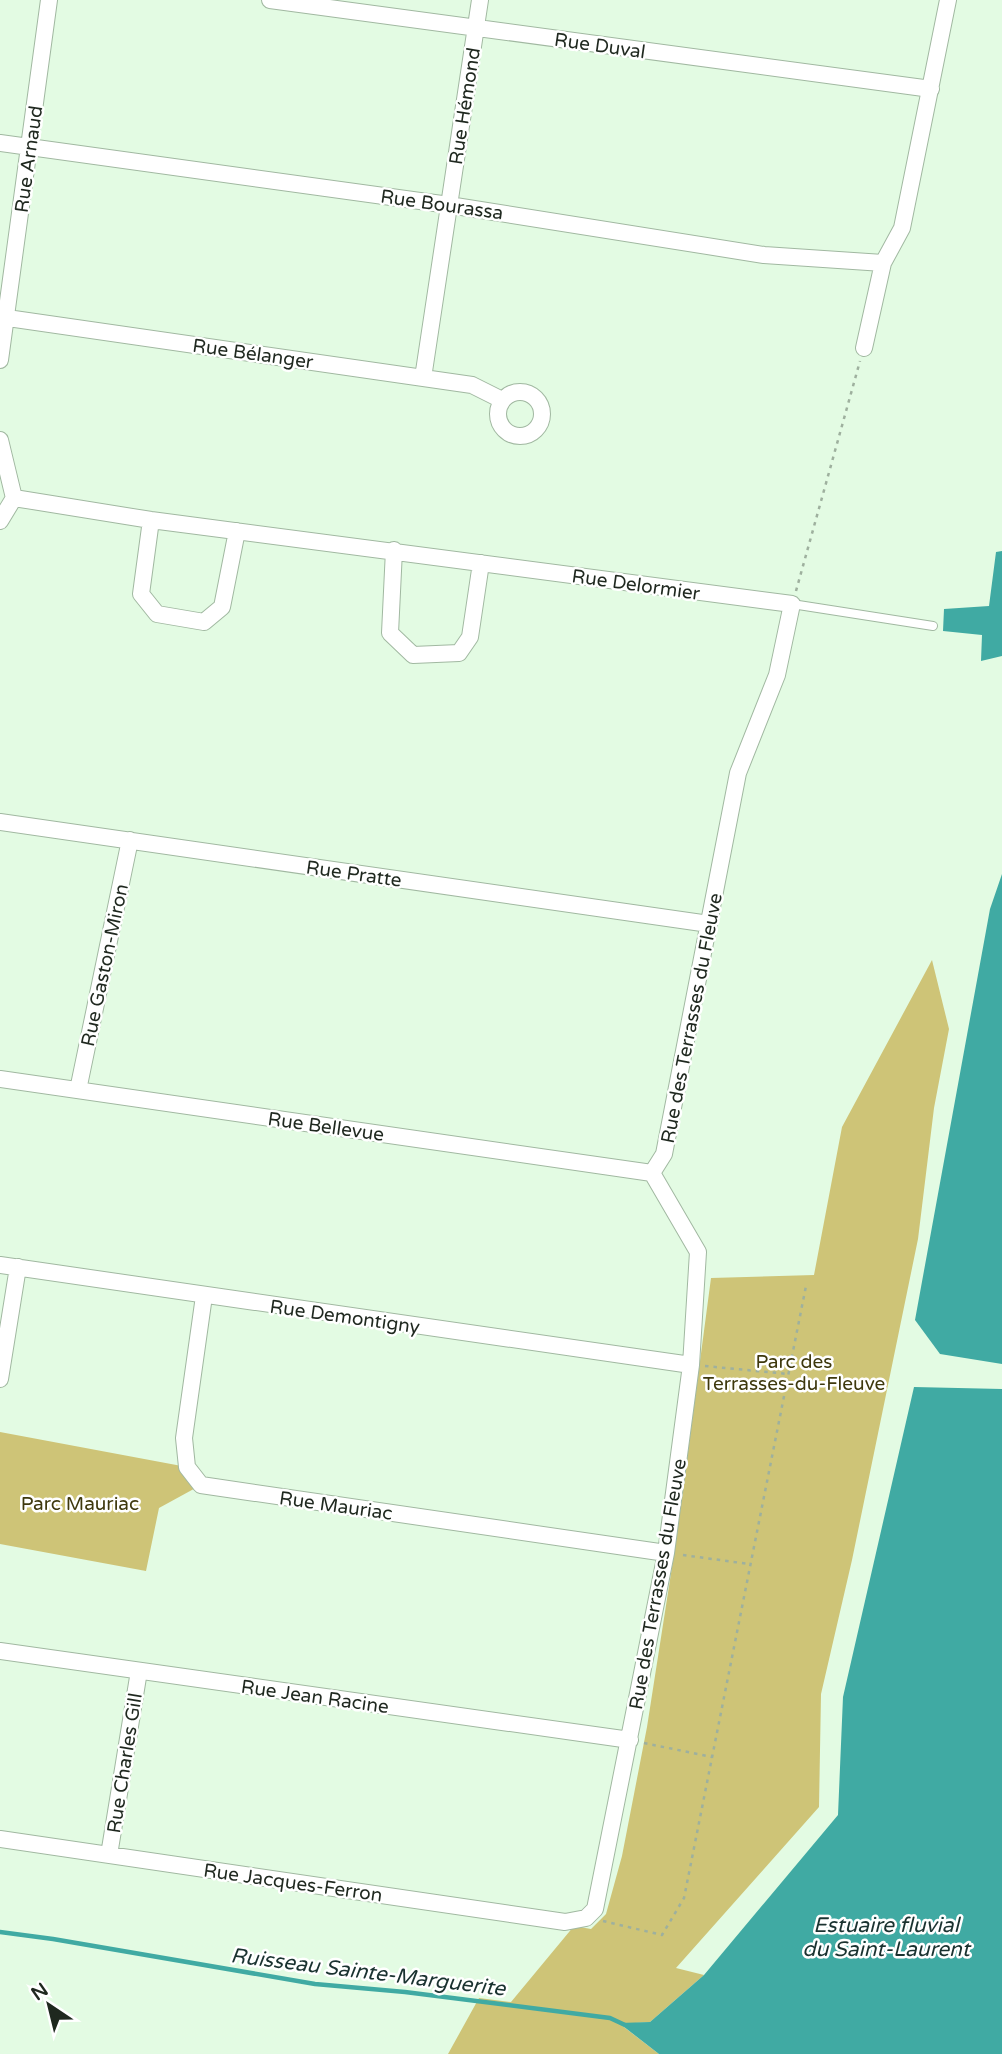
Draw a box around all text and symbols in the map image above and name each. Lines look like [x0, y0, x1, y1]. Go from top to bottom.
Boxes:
street label: Rue Duval [553, 29, 647, 63]
street label: Rue Hémond [445, 46, 485, 166]
street label: Rue Arnaud [11, 104, 47, 214]
street label: Rue Bourassa [379, 185, 505, 225]
street label: Rue Bélanger [191, 335, 315, 373]
street label: Rue Delormier [570, 565, 702, 605]
street label: Rue Pratte [305, 856, 403, 892]
street label: Rue Gaston-Miron [77, 882, 133, 1049]
street label: Rue des Terrasses du Fleuve [657, 891, 727, 1145]
street label: Rue Bellevue [266, 1108, 385, 1146]
street label: Rue Demontigny [268, 1296, 421, 1338]
park label: Parc des Terrasses-du-Fleuve [703, 1351, 885, 1395]
street label: Rue des Terrasses du Fleuve [625, 1457, 691, 1711]
street label: Rue Mauriac [278, 1487, 394, 1525]
park label: Parc Mauriac [21, 1493, 139, 1515]
street label: Rue Jean Racine [240, 1676, 390, 1718]
street label: Rue Charles Gill [103, 1691, 147, 1835]
street label: Rue Jacques-Ferron [202, 1860, 384, 1906]
water label: Estuaire fluvial du Saint-Laurent [802, 1913, 972, 1962]
water label: Ruisseau Sainte-Marguerite [229, 1943, 508, 2002]
north arrow [14, 1970, 84, 2040]
text: N [27, 1979, 52, 2005]

